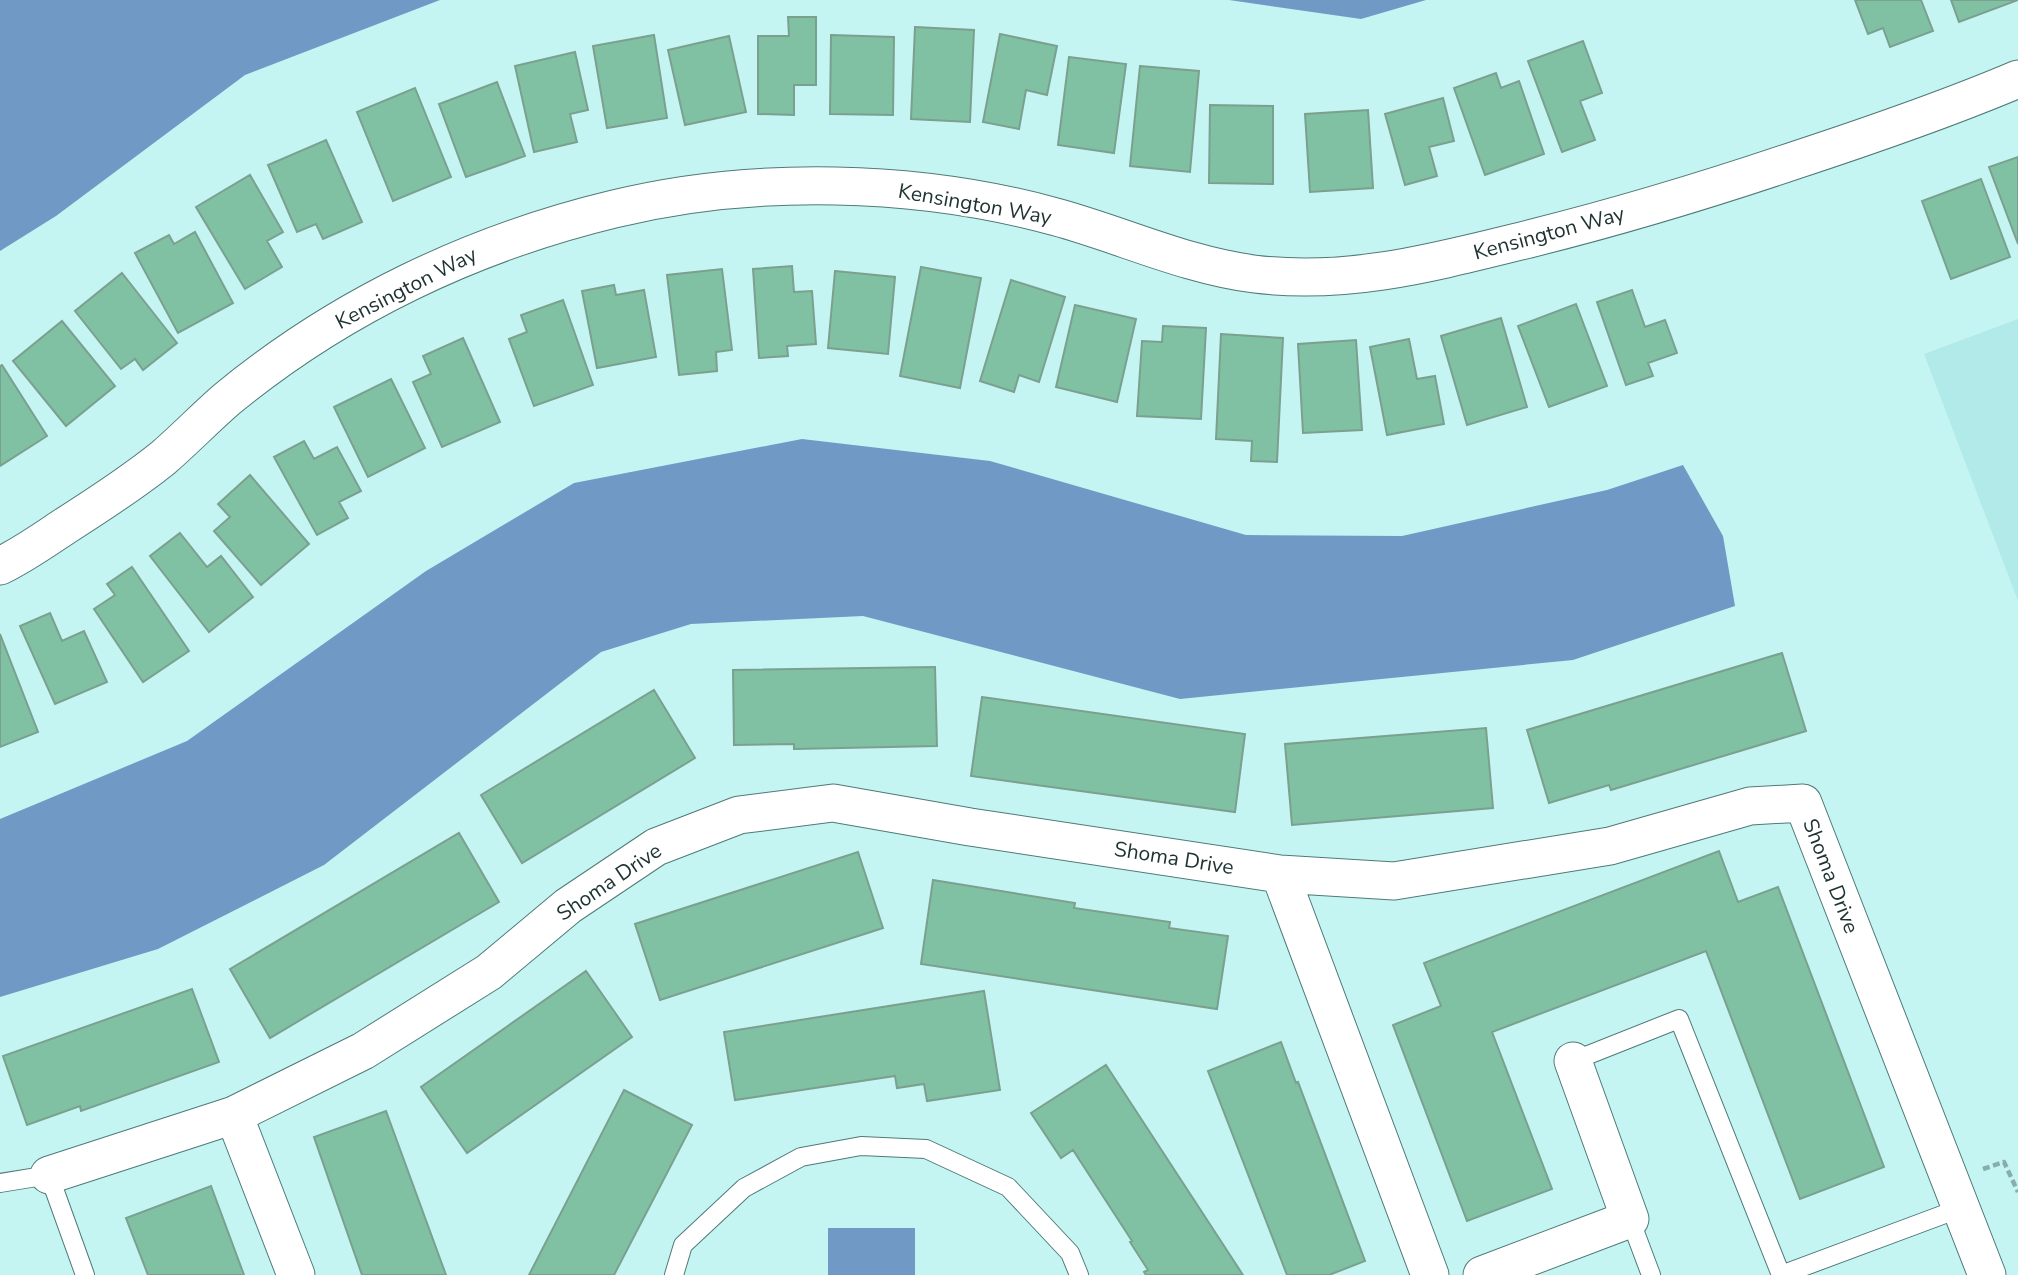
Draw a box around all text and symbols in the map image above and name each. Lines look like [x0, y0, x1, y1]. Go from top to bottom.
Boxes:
street label: Kensington Way [896, 177, 1054, 231]
street label: Kensington Way [1470, 199, 1628, 267]
street label: Kensington Way [331, 240, 482, 336]
street label: Shoma Drive [1796, 815, 1866, 937]
street label: Shoma Drive [1112, 835, 1236, 881]
street label: Shoma Drive [551, 837, 667, 927]

